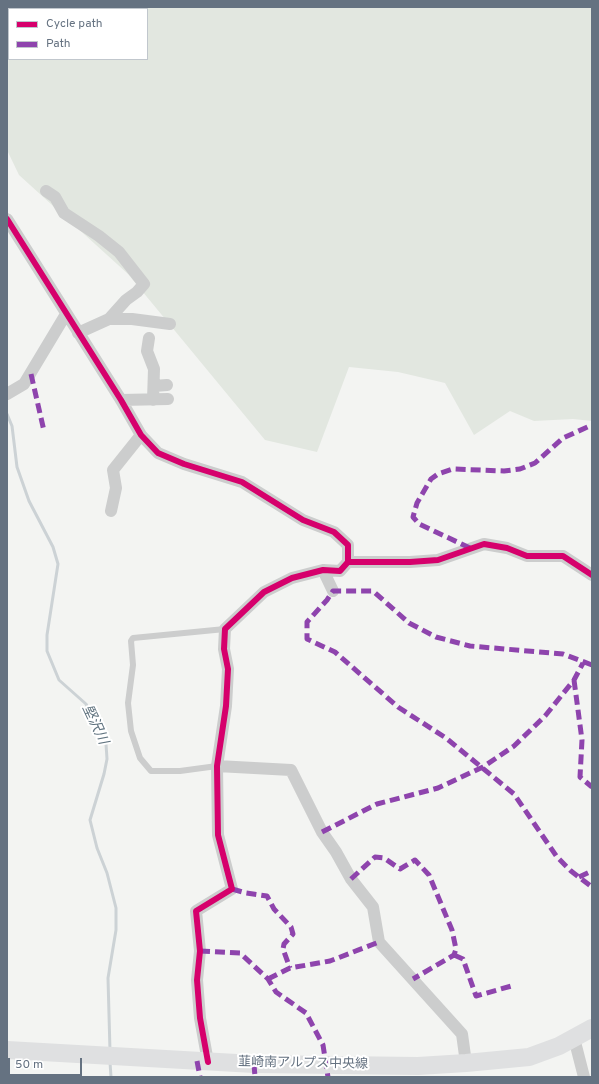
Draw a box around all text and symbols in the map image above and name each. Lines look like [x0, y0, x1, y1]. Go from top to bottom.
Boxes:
legend [8, 8, 148, 60]
text: Cycle path [46, 16, 103, 32]
text: Path [46, 36, 71, 52]
water label: 堅沢川 [78, 702, 110, 748]
scale bar [10, 1050, 84, 1076]
street label: 韮崎南アルプス中央線 [238, 1055, 368, 1073]
text: 50 m [15, 1057, 43, 1073]

